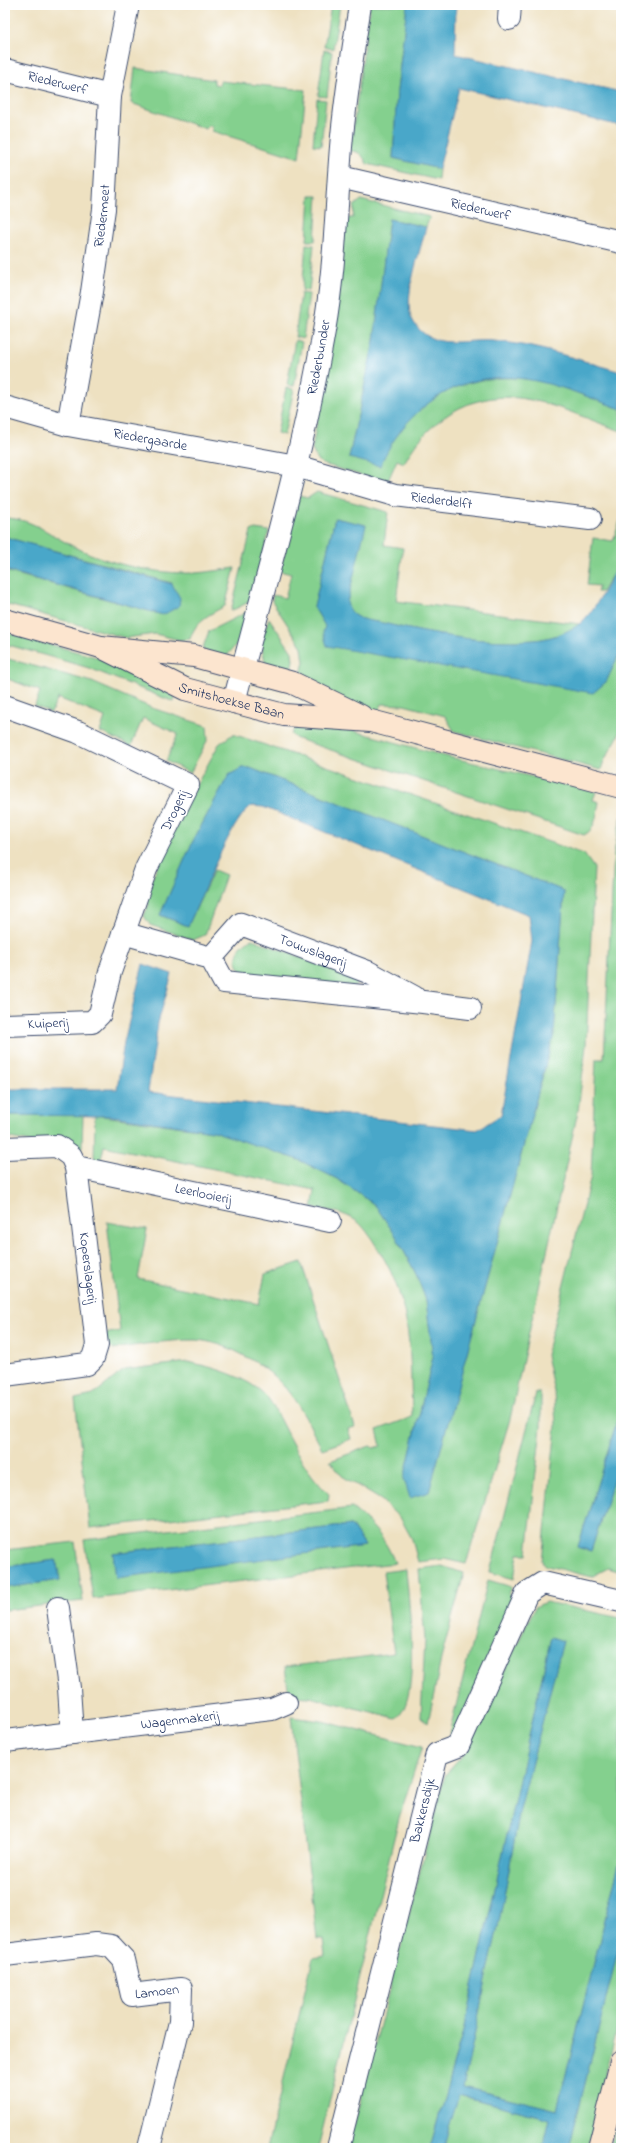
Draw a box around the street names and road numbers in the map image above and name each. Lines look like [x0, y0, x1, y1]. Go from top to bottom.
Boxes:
street label: Riederwerf [25, 65, 90, 101]
street label: Riedermeet [88, 184, 116, 249]
street label: Riederwerf [448, 192, 513, 227]
street label: Riederbunder [301, 318, 336, 397]
street label: Riedergaarde [111, 423, 190, 457]
street label: Riederdelft [409, 486, 474, 515]
street label: Smitshoekse Baan [175, 677, 287, 725]
street label: Drogerij [155, 785, 196, 837]
street label: Touwslagerij [276, 929, 351, 974]
street label: Kuiperij [27, 1013, 70, 1035]
street label: Leerlooierij [173, 1178, 235, 1211]
street label: Koperslagerij [73, 1231, 103, 1306]
street label: Wagenmakerij [140, 1705, 221, 1735]
street label: Bakkersdijk [404, 1775, 441, 1846]
street label: Lamoen [134, 1979, 180, 2005]

